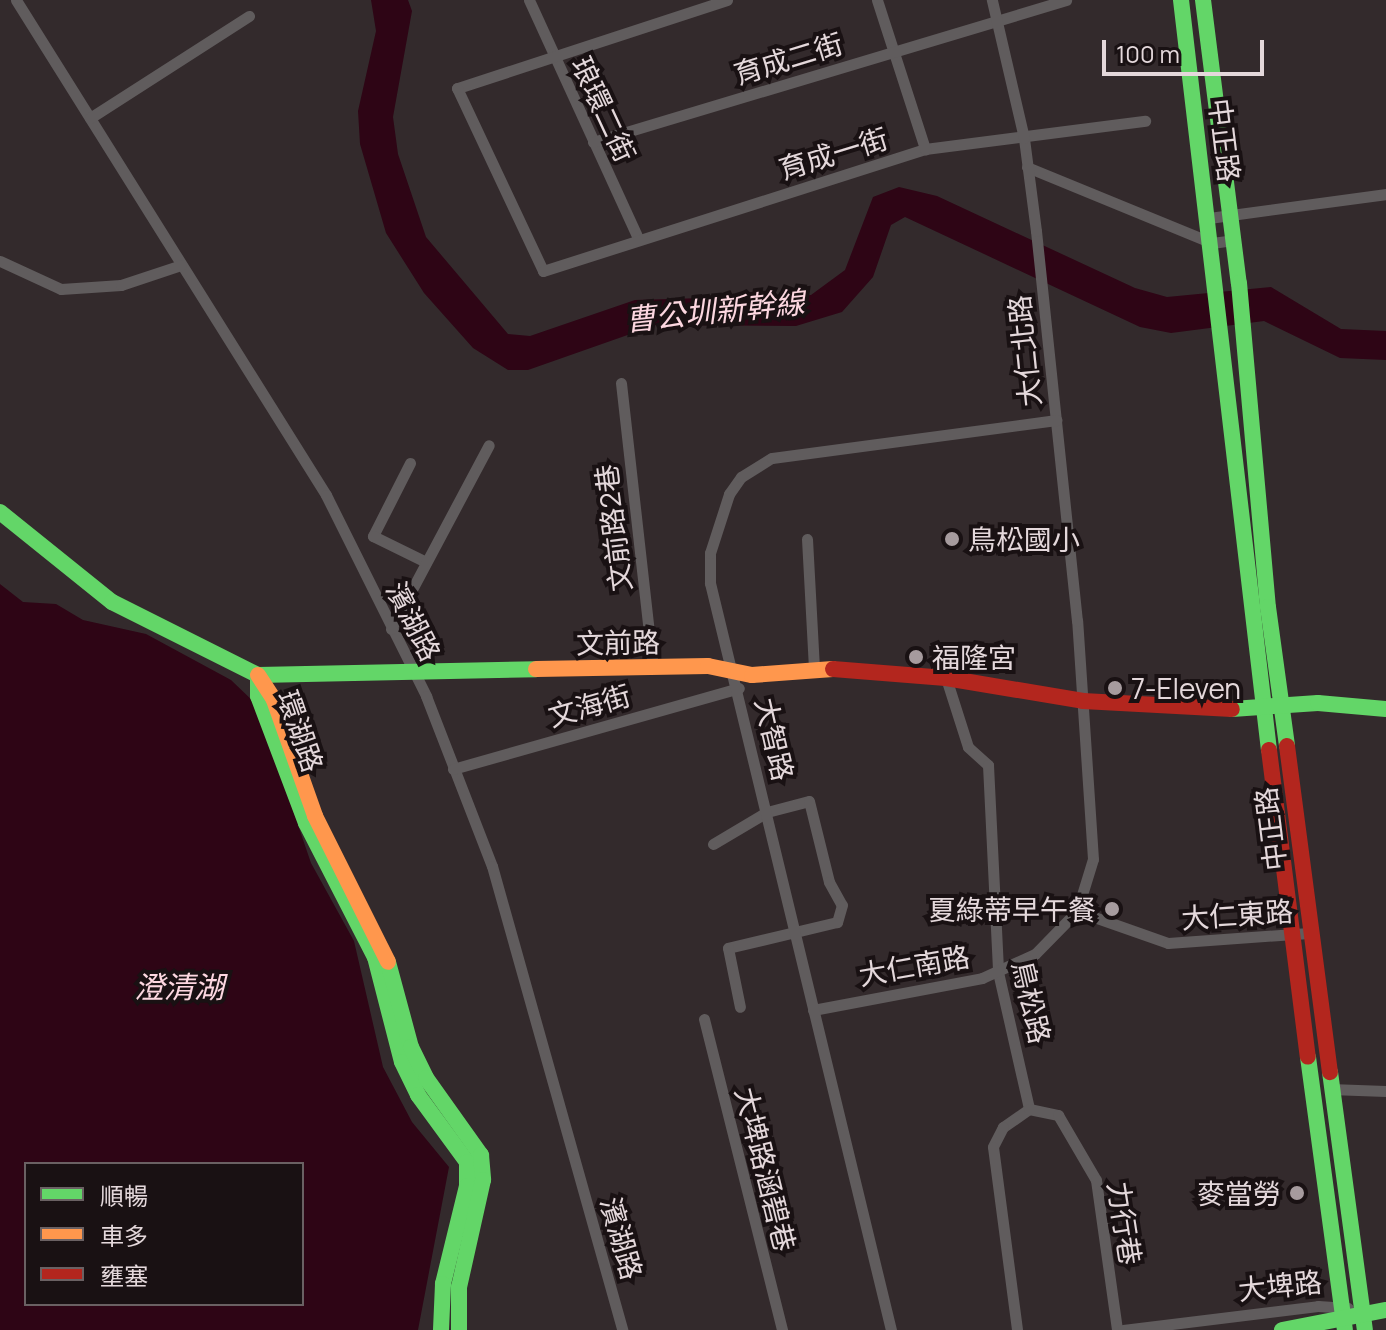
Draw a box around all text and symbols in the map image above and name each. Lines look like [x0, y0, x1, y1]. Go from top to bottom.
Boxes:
scale bar [1106, 24, 1268, 74]
street label: 育成二街 [730, 26, 846, 90]
text: 100 m [1116, 37, 1180, 70]
street label: 琅環二街 [565, 51, 643, 167]
street label: 中正路 [1203, 96, 1247, 184]
street label: 育成一街 [775, 121, 891, 185]
water label: 曹公圳新幹線 [624, 284, 806, 338]
street label: 大仁北路 [1001, 294, 1047, 408]
street label: 文前路2巷 [589, 462, 637, 594]
place label: 鳥松國小 [968, 522, 1080, 556]
marker: 鳥松國小 [943, 530, 961, 548]
street label: 濱湖路 [380, 576, 448, 666]
street label: 文前路 [576, 624, 660, 660]
place label: 福隆宮 [932, 640, 1016, 674]
marker: 福隆宮 [907, 648, 925, 666]
place label: 7-Eleven [1131, 671, 1241, 705]
street label: 文海街 [544, 677, 634, 733]
marker: 7-Eleven [1106, 679, 1124, 697]
street label: 環湖路 [271, 686, 331, 776]
street label: 大智路 [749, 694, 801, 784]
street label: 中正路 [1248, 785, 1292, 873]
place label: 夏綠蒂早午餐 [928, 892, 1096, 926]
street label: 大仁東路 [1180, 893, 1294, 935]
marker: 夏綠蒂早午餐 [1103, 900, 1121, 918]
street label: 大仁南路 [856, 939, 972, 991]
street label: 鳥松路 [1006, 957, 1058, 1047]
water label: 澄清湖 [134, 969, 224, 1005]
street label: 大埤路涵碧巷 [729, 1083, 803, 1255]
legend [24, 1162, 304, 1306]
place label: 麥當勞 [1197, 1176, 1281, 1210]
text: 順暢 [100, 1179, 148, 1212]
street label: 力行巷 [1102, 1179, 1148, 1267]
marker: 麥當勞 [1288, 1184, 1306, 1202]
street label: 濱湖路 [594, 1193, 650, 1283]
text: 車多 [100, 1219, 148, 1252]
text: 壅塞 [100, 1259, 148, 1292]
street label: 大埤路 [1236, 1264, 1324, 1306]

